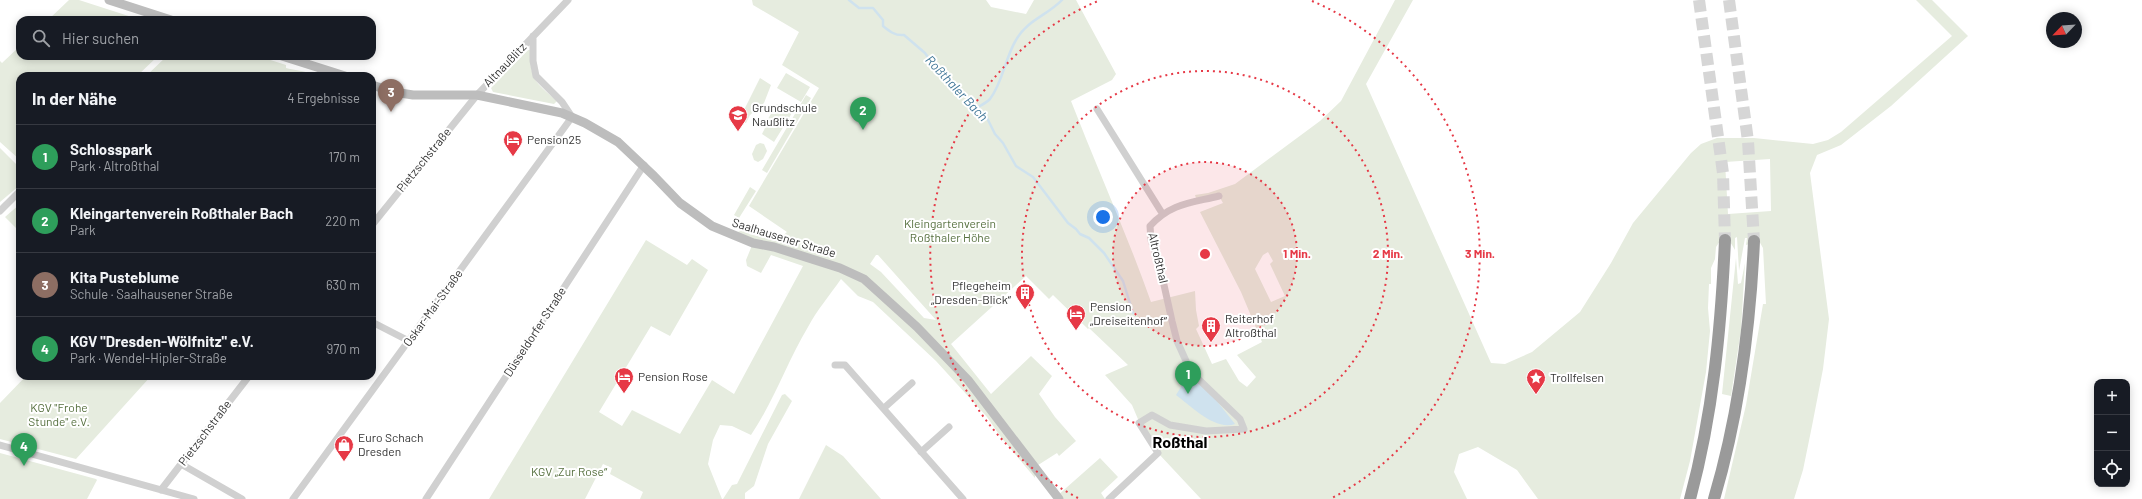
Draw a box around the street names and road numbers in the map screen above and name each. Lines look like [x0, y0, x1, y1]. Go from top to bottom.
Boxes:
street label: Altnaußlitz [480, 39, 529, 89]
street label: Pietzschstraße [393, 125, 453, 194]
street label: Saalhausener Straße [731, 215, 838, 259]
street label: Altroßthal [1146, 231, 1172, 284]
street label: Oskar-Mai-Straße [400, 266, 465, 349]
street label: Düsseldorfer Straße [500, 284, 568, 379]
street label: Pietzschstraße [175, 397, 233, 468]

